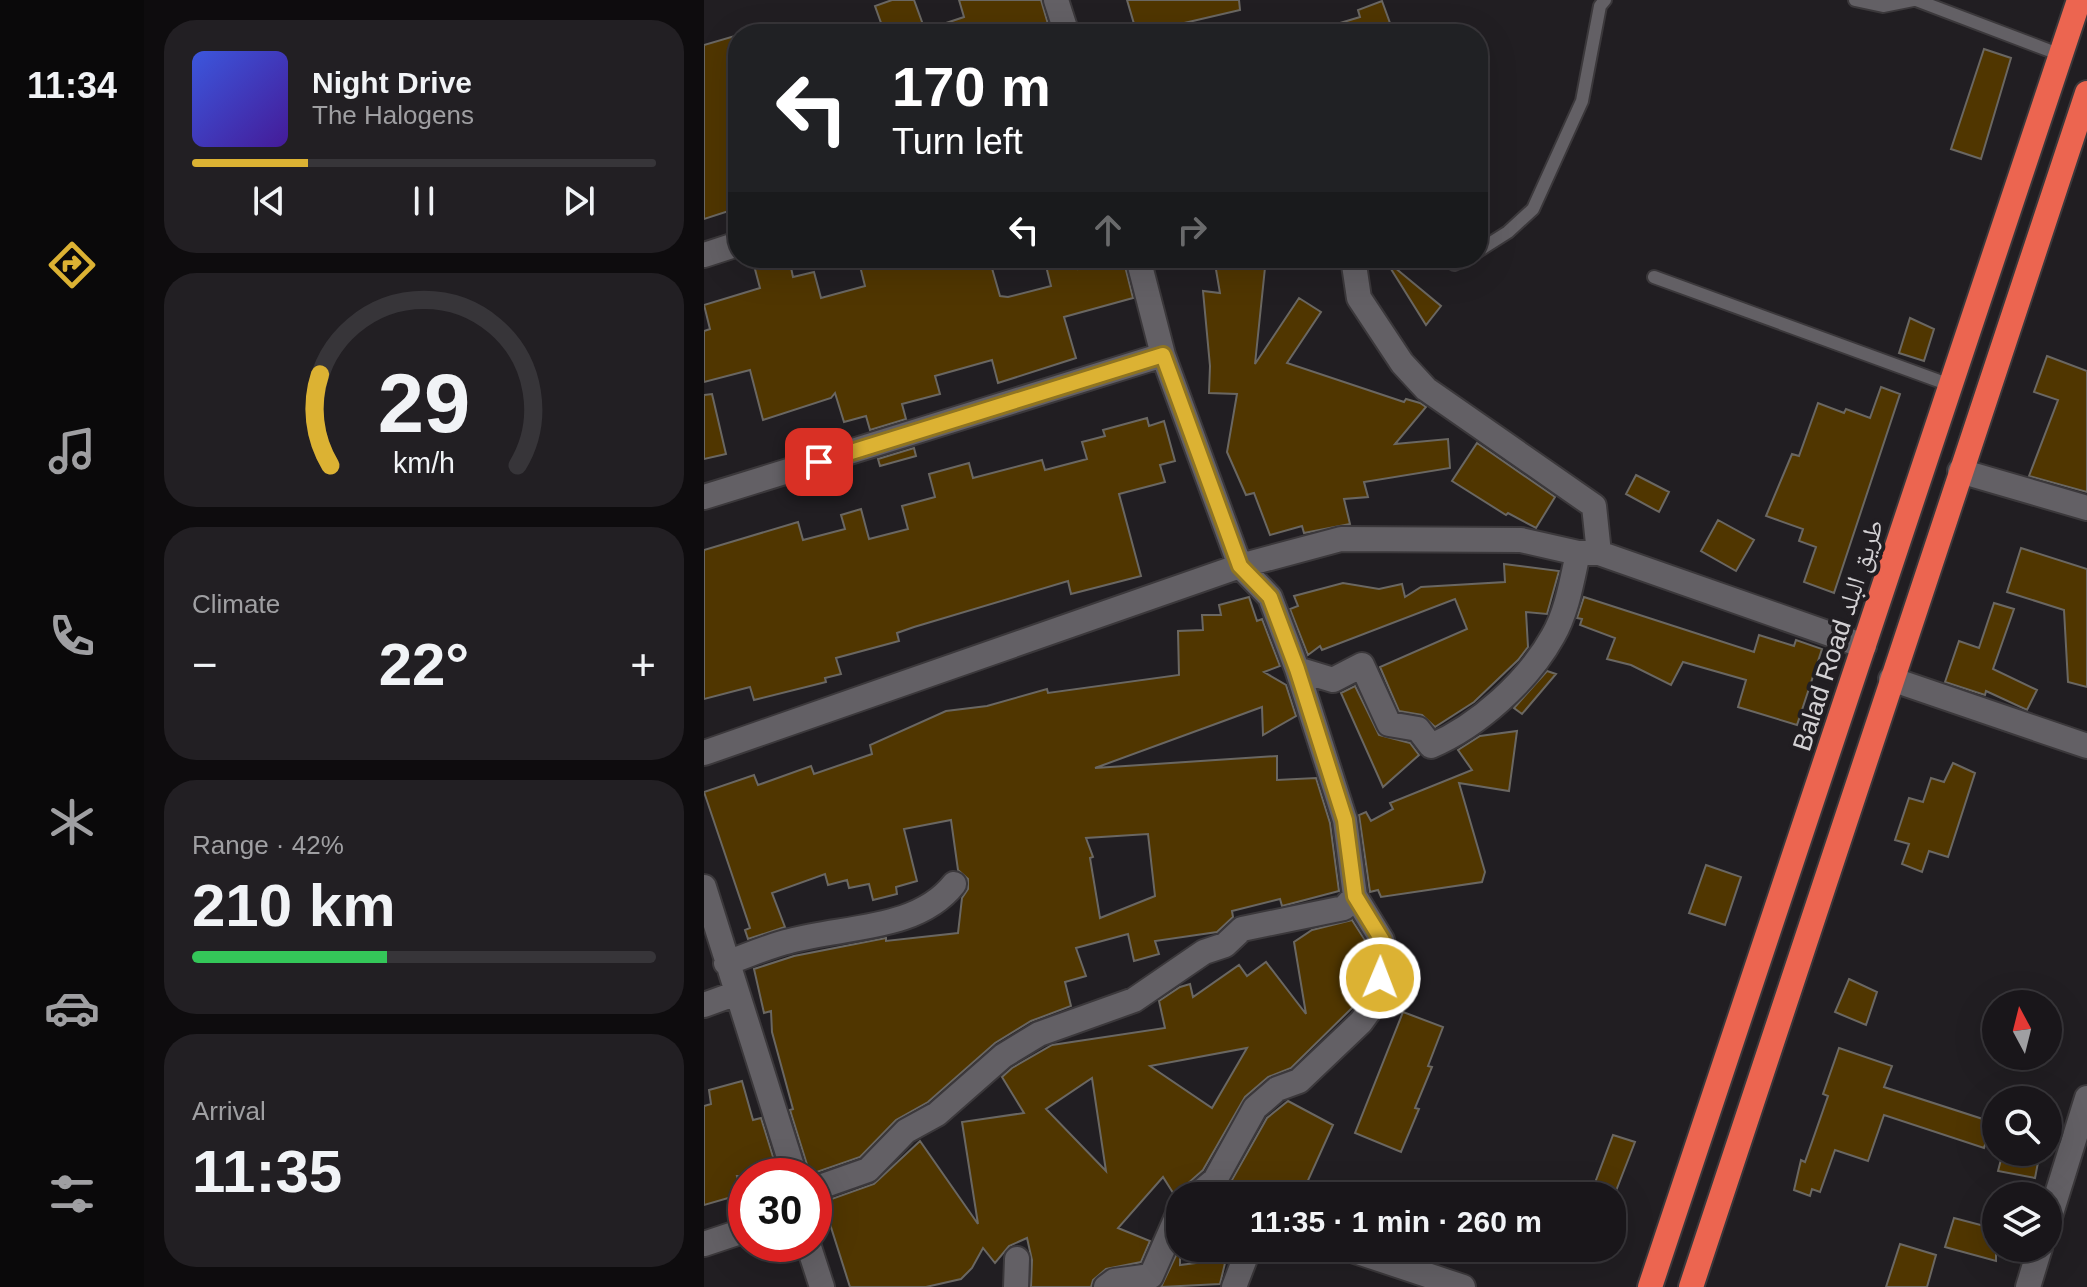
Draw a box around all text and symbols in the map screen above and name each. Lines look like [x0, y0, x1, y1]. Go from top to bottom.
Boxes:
text: 170 m [892, 55, 1051, 118]
icon: left [760, 56, 864, 160]
text: 11:34 [27, 65, 117, 106]
text: Night Drive [312, 66, 472, 99]
text: The Halogens [312, 100, 474, 130]
text: Turn left [892, 121, 1023, 162]
icon: previous [247, 179, 291, 223]
icon: pause [402, 179, 446, 223]
icon: next [557, 179, 601, 223]
icon: left [1002, 208, 1046, 252]
icon: ahead [1086, 208, 1130, 252]
icon: right [1170, 208, 1214, 252]
icon: directions [44, 237, 100, 293]
text: 29 [378, 357, 470, 450]
icon: music [44, 423, 100, 479]
pin [785, 428, 853, 496]
icon: arrive [797, 440, 841, 484]
text: km/h [393, 447, 455, 479]
street label: Balad Road طريق البلد [1786, 515, 1891, 755]
text: Climate [192, 589, 280, 619]
icon: phone [44, 608, 100, 664]
text: 22° [379, 631, 469, 698]
text: − [192, 640, 218, 689]
text: + [630, 640, 656, 689]
icon: climate [44, 794, 100, 850]
text: Range · 42% [192, 830, 344, 860]
text: 210 km [192, 872, 396, 939]
position arrow [1338, 936, 1422, 1020]
icon: car [44, 980, 100, 1036]
north arrow [1982, 990, 2062, 1070]
map controls [1982, 990, 2062, 1262]
button: search [1982, 1086, 2062, 1166]
text: Arrival [192, 1096, 266, 1126]
text: 11:35 [192, 1138, 342, 1205]
speed limit sign: 30 [728, 1158, 832, 1262]
icon: filters [44, 1166, 100, 1222]
button: layers [1982, 1182, 2062, 1262]
text: 11:35 · 1 min · 260 m [1250, 1205, 1542, 1238]

